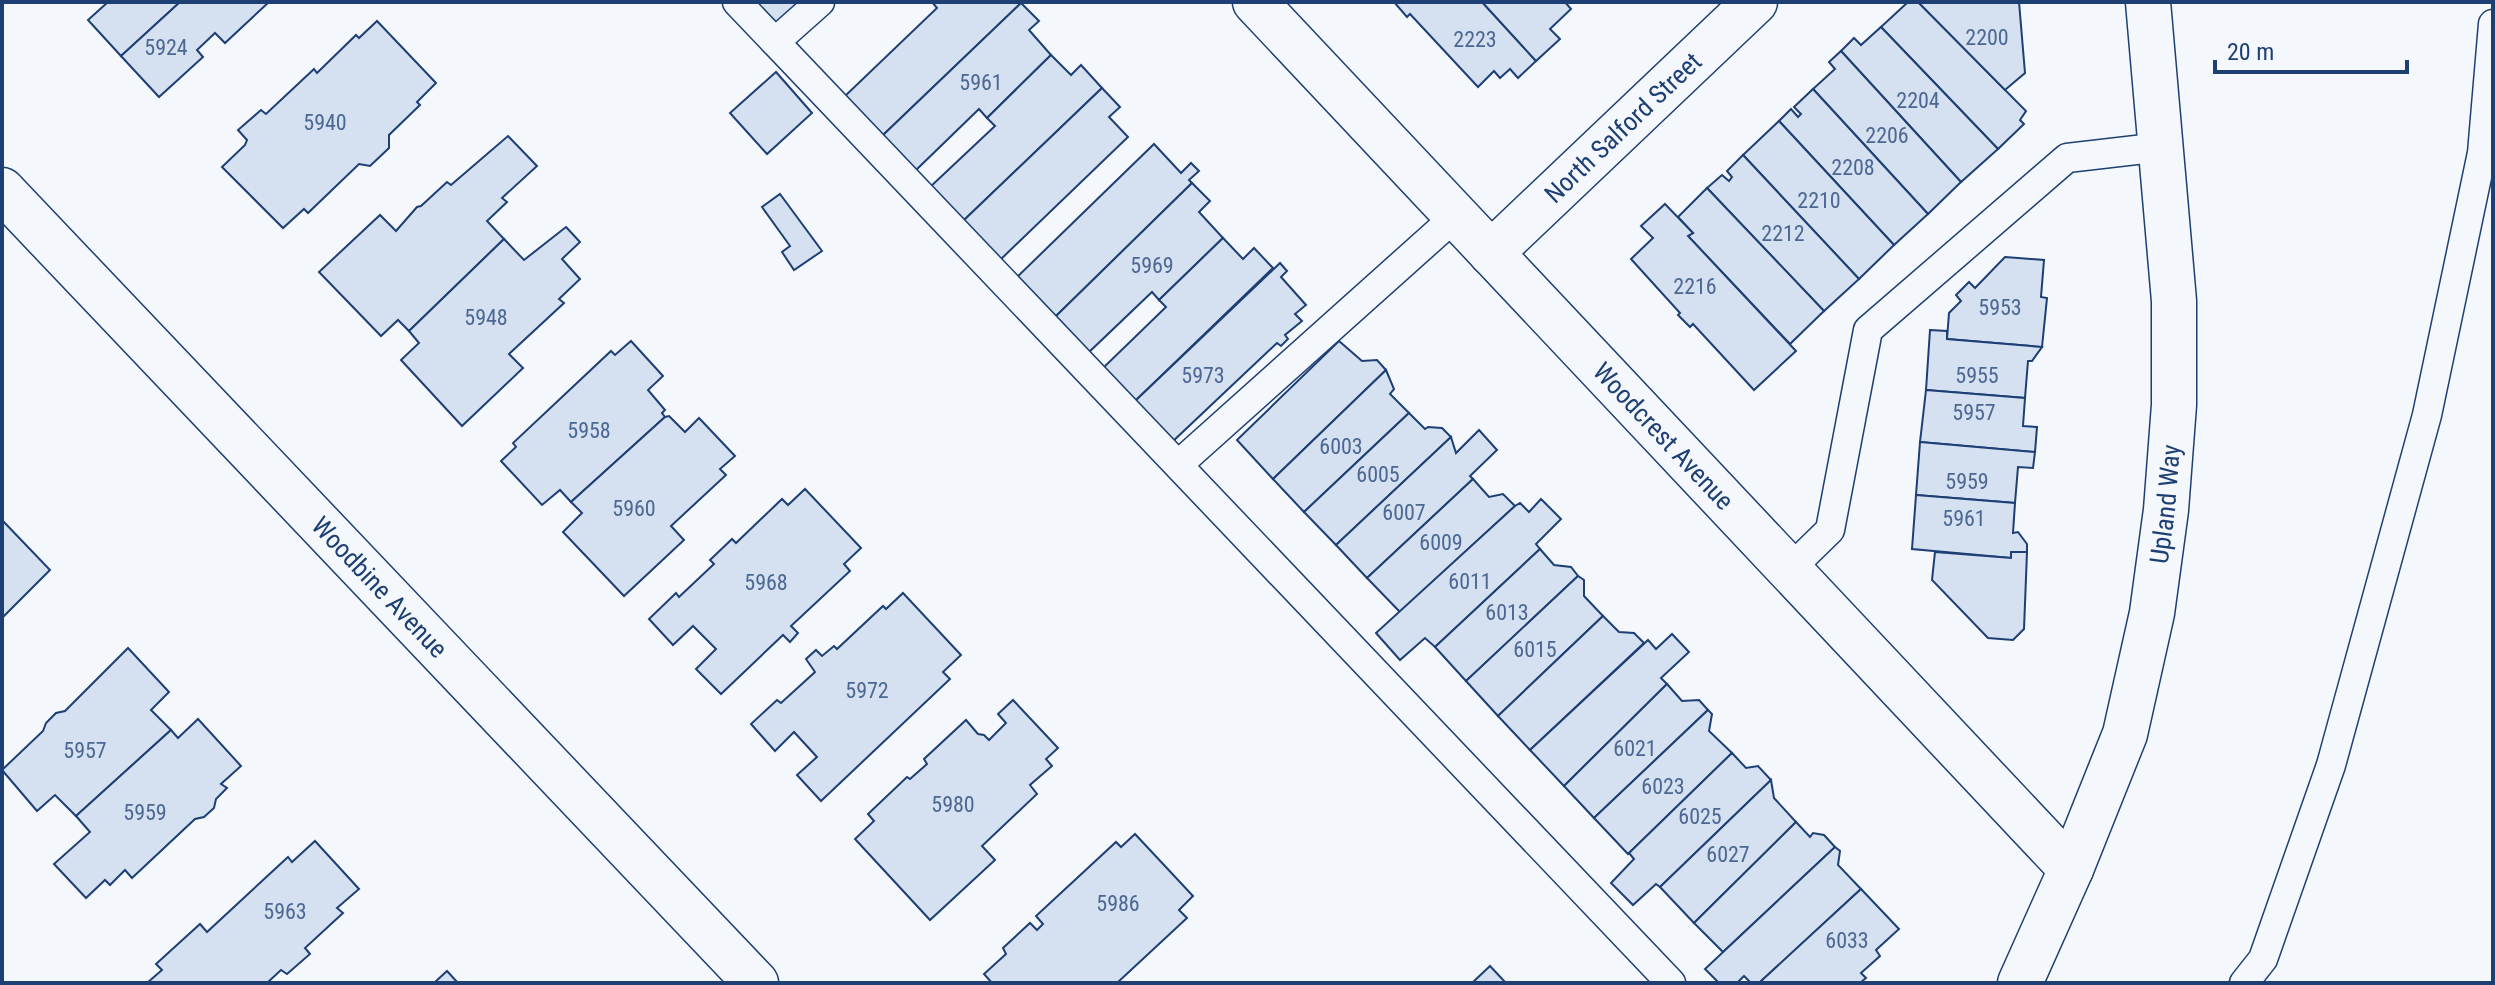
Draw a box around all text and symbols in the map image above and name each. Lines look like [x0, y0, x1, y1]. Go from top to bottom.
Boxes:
scale bar [2215, 24, 2407, 74]
house number: 2200 [1965, 25, 2009, 50]
house number: 2223 [1453, 27, 1497, 52]
house number: 5924 [144, 35, 188, 60]
text: 20 m [2227, 38, 2274, 66]
street label: North Salford Street [1538, 46, 1707, 209]
house number: 5961 [959, 70, 1003, 95]
house number: 2204 [1896, 88, 1940, 113]
house number: 5940 [303, 110, 347, 135]
house number: 2206 [1865, 123, 1909, 148]
house number: 2208 [1831, 155, 1875, 180]
house number: 2210 [1797, 188, 1841, 213]
house number: 2212 [1761, 221, 1805, 246]
house number: 5969 [1130, 253, 1174, 278]
house number: 2216 [1673, 274, 1717, 299]
house number: 5953 [1978, 295, 2022, 320]
house number: 5948 [464, 305, 508, 330]
street label: Woodcrest Avenue [1587, 356, 1740, 516]
house number: 5973 [1181, 363, 1225, 388]
house number: 5955 [1955, 363, 1999, 388]
house number: 5957 [1952, 400, 1996, 425]
house number: 5958 [567, 418, 611, 443]
house number: 6003 [1319, 434, 1363, 459]
street label: Upland Way [2144, 443, 2186, 566]
house number: 6005 [1356, 462, 1400, 487]
house number: 5959 [1945, 469, 1989, 494]
house number: 5960 [612, 496, 656, 521]
house number: 6007 [1382, 500, 1426, 525]
house number: 5961 [1942, 506, 1986, 531]
street label: Woodbine Avenue [306, 511, 453, 664]
house number: 6009 [1419, 530, 1463, 555]
house number: 6011 [1448, 569, 1492, 594]
house number: 5968 [744, 570, 788, 595]
house number: 6013 [1485, 600, 1529, 625]
house number: 6015 [1513, 637, 1557, 662]
house number: 5972 [845, 678, 889, 703]
house number: 6021 [1613, 736, 1657, 761]
house number: 5957 [63, 738, 107, 763]
house number: 6023 [1641, 774, 1685, 799]
house number: 5980 [931, 792, 975, 817]
house number: 5959 [123, 800, 167, 825]
house number: 6025 [1678, 804, 1722, 829]
house number: 6027 [1706, 842, 1750, 867]
house number: 5986 [1096, 891, 1140, 916]
house number: 5963 [263, 899, 307, 924]
house number: 6033 [1825, 928, 1869, 953]

